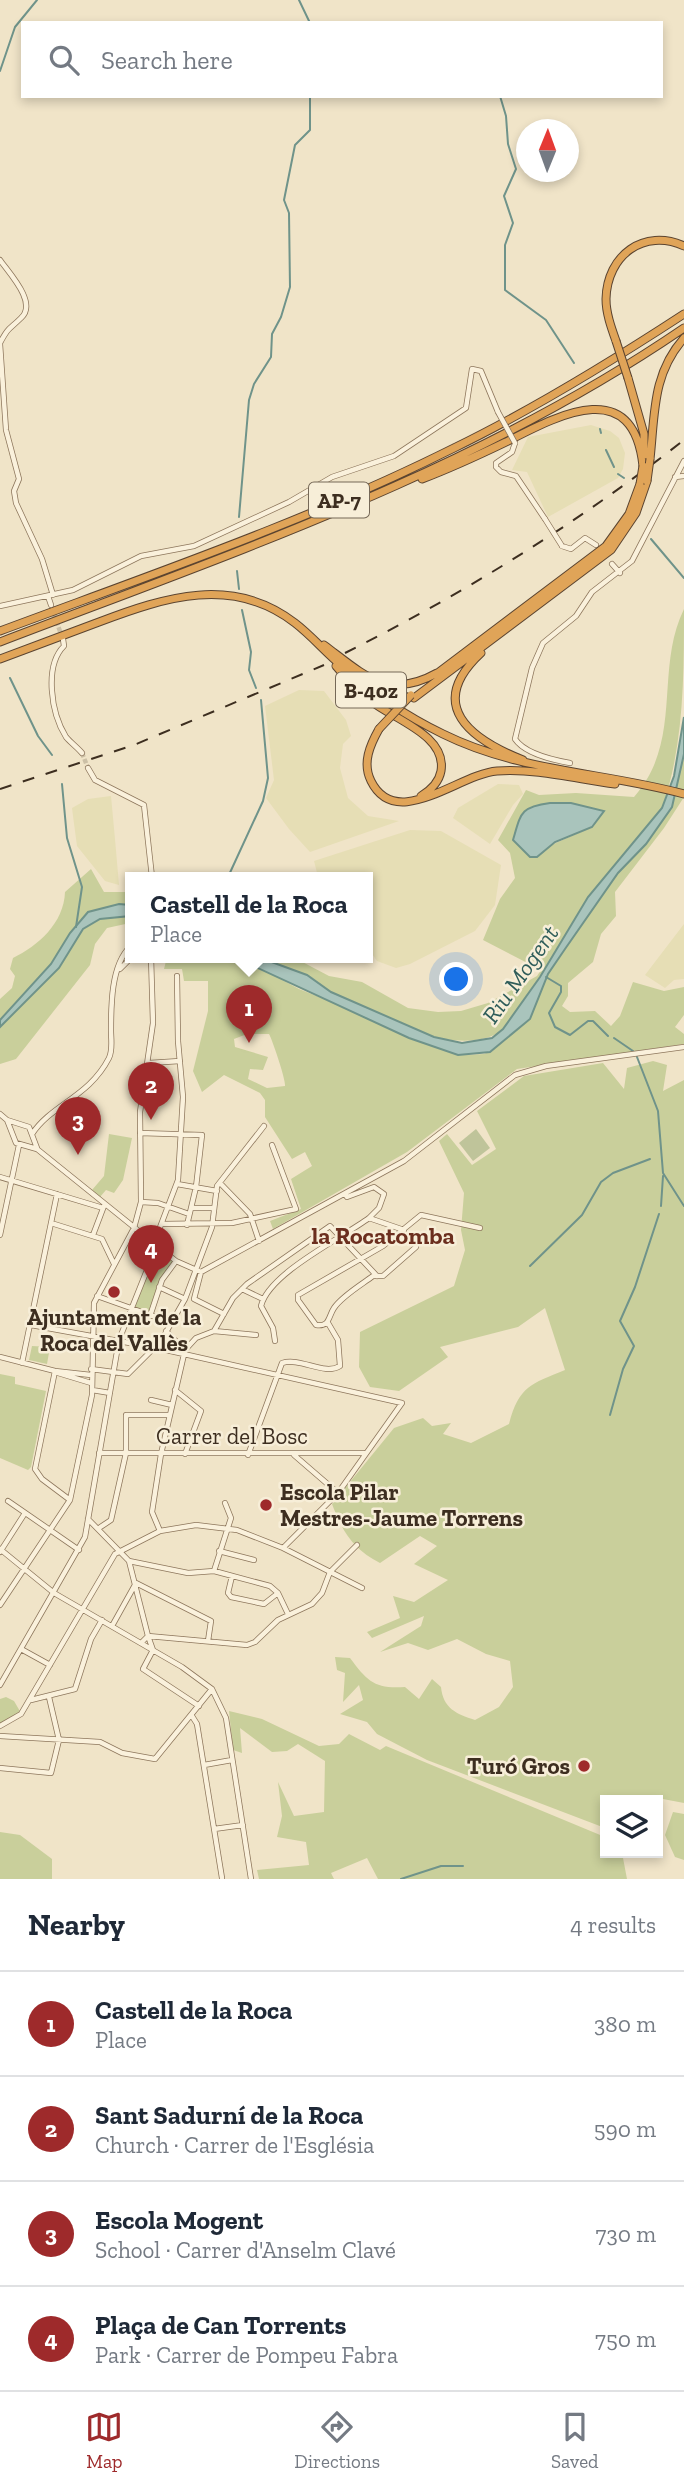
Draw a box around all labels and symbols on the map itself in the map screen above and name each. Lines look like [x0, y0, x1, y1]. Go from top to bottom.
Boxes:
north arrow [516, 119, 579, 182]
road number: AP-7 [309, 482, 369, 518]
road number: B-40z [336, 672, 406, 708]
water label: Riu Mogent [476, 919, 564, 1029]
your location [439, 962, 473, 996]
pin: 1 [226, 985, 272, 1043]
pin: 2 [128, 1062, 174, 1120]
pin: 3 [55, 1097, 101, 1155]
district label: la Rocatomba [311, 1221, 455, 1250]
pin: 4 [128, 1225, 174, 1283]
marker: Ajuntament de la Roca del Vallès [106, 1284, 122, 1300]
place label: Ajuntament de la Roca del Vallès [27, 1303, 202, 1357]
street label: Carrer del Bosc [156, 1422, 308, 1450]
place label: Escola Pilar Mestres-Jaume Torrens [280, 1478, 523, 1532]
marker: Escola Pilar Mestres-Jaume Torrens [258, 1497, 274, 1513]
place label: Turó Gros [467, 1752, 570, 1780]
marker: Turó Gros [576, 1758, 592, 1774]

